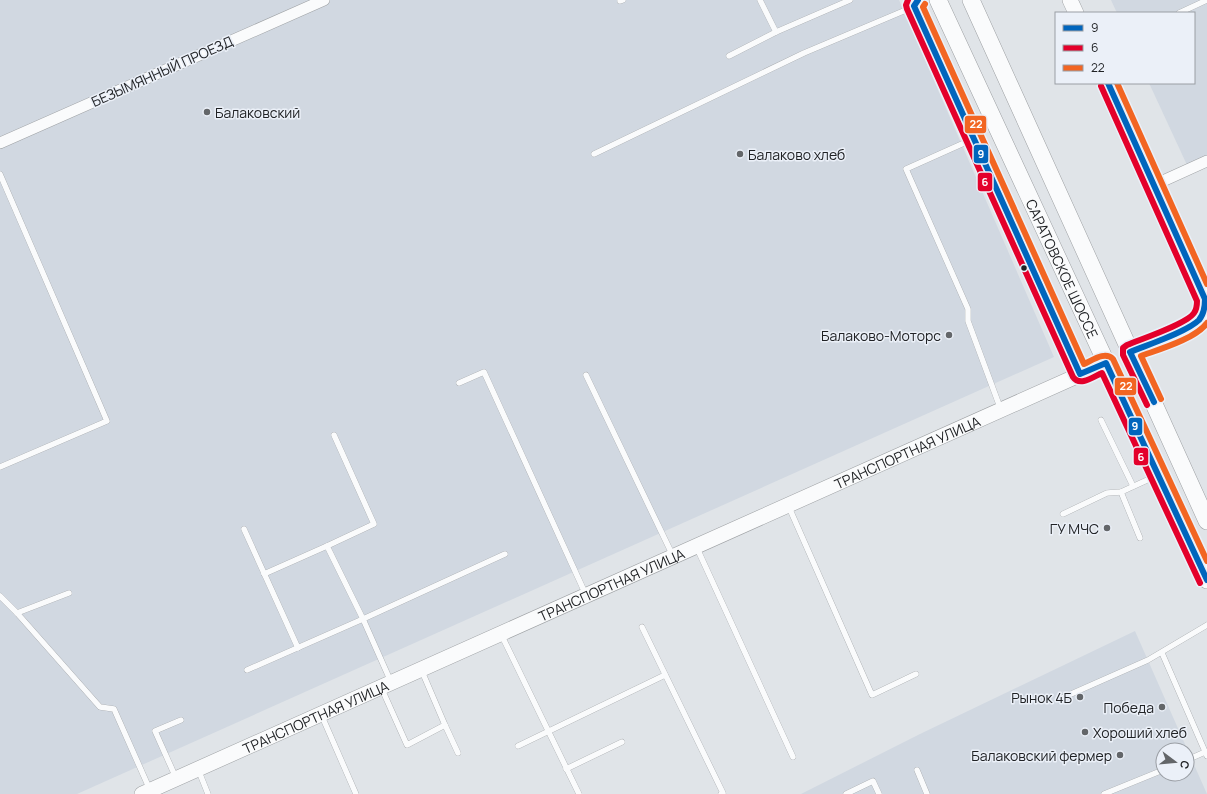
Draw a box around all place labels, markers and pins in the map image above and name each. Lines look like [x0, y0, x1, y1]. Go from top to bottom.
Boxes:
place label: Балаковский [215, 103, 300, 122]
marker: Балаковский [202, 107, 212, 117]
place label: Балаково хлеб [748, 145, 845, 164]
marker: Балаково хлеб [735, 149, 745, 159]
unlabelled marker [1019, 263, 1029, 273]
place label: Балаково-Моторс [821, 326, 941, 345]
marker: Балаково-Моторс [944, 330, 954, 340]
place label: ГУ МЧС [1050, 519, 1099, 538]
marker: ГУ МЧС [1102, 523, 1112, 533]
place label: Рынок 4Б [1011, 688, 1073, 707]
marker: Рынок 4Б [1075, 692, 1085, 702]
place label: Победа [1104, 698, 1154, 717]
marker: Победа [1157, 702, 1167, 712]
place label: Хороший хлеб [1093, 723, 1187, 742]
marker: Хороший хлеб [1080, 727, 1090, 737]
place label: Балаковский фермер [971, 746, 1112, 765]
marker: Балаковский фермер [1115, 750, 1125, 760]

